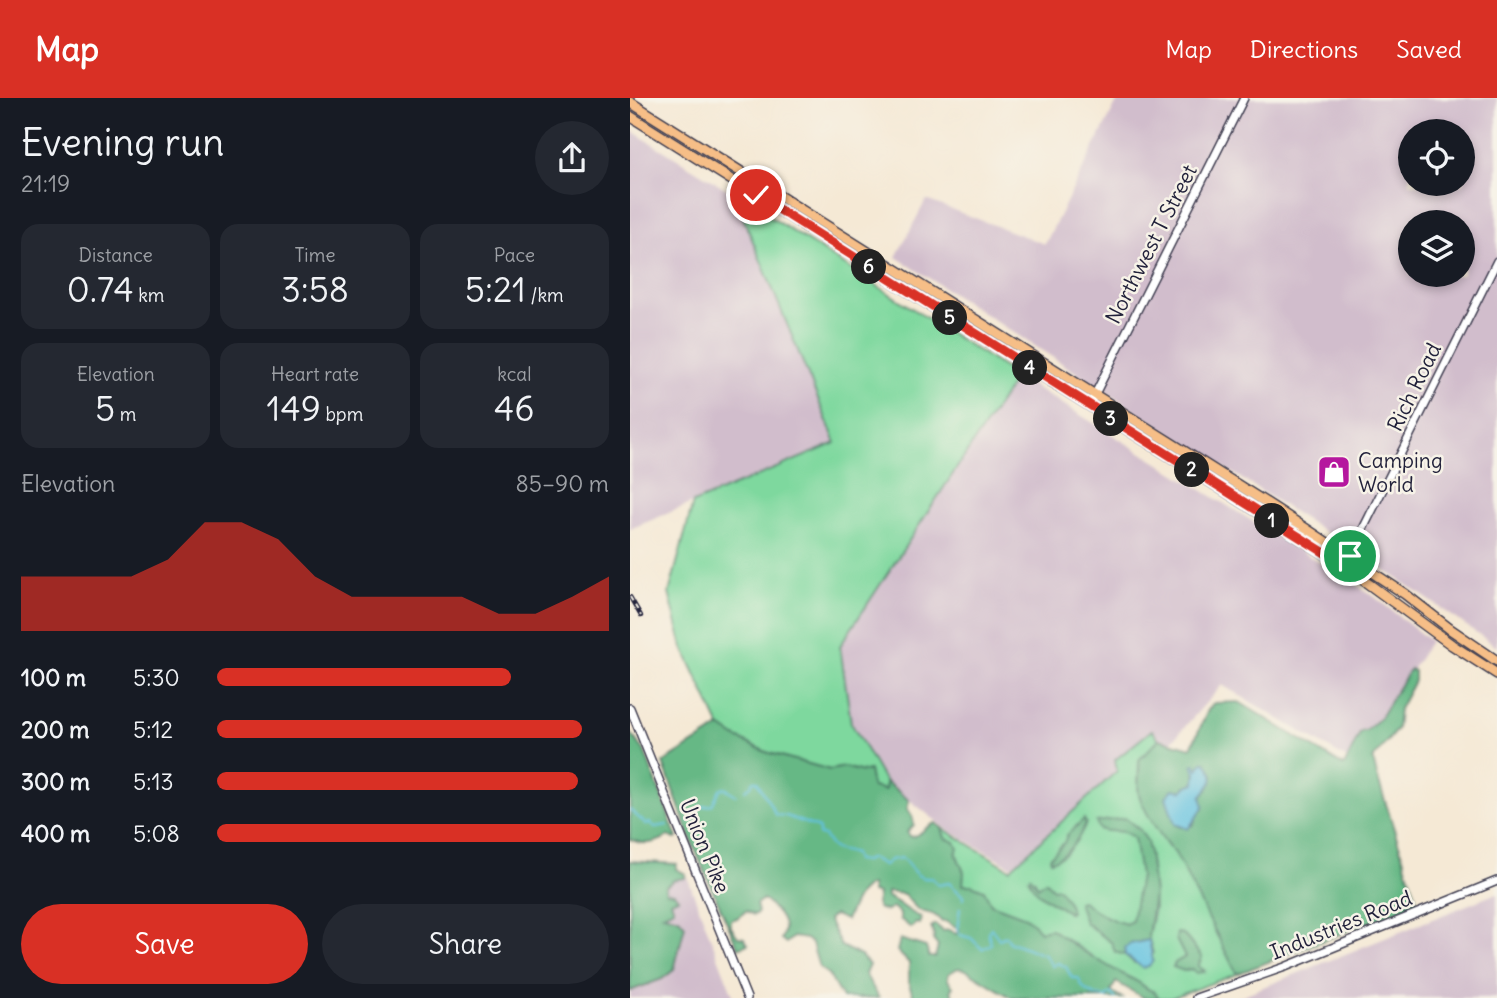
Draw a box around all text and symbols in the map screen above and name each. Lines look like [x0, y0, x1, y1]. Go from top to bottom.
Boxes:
text: Map [35, 28, 99, 70]
text: Map [1165, 34, 1212, 64]
text: Directions [1250, 34, 1358, 64]
text: Saved [1396, 34, 1462, 64]
text: Evening run [21, 119, 224, 166]
map controls [1398, 119, 1475, 287]
button: locate [1398, 119, 1475, 196]
button: share [535, 121, 609, 195]
street label: Northwest T Street [1099, 160, 1203, 328]
pin [726, 165, 786, 225]
text: 21:19 [21, 169, 70, 198]
icon: check [737, 176, 775, 214]
button: layers [1398, 210, 1475, 287]
text: Distance [79, 243, 153, 267]
text: Time [294, 243, 336, 267]
text: Pace [494, 243, 535, 267]
pin: 6 [852, 250, 886, 284]
text: 6 [863, 254, 874, 278]
text: 0.74 [67, 267, 134, 311]
text: 3:58 [281, 267, 349, 311]
text: 5:21 [465, 267, 526, 311]
text: km [134, 283, 165, 307]
text: /km [526, 283, 564, 307]
pin: 5 [932, 300, 968, 336]
text: 5 [944, 305, 955, 329]
street label: Rich Road [1381, 338, 1447, 436]
pin: 4 [1012, 350, 1048, 386]
text: 4 [1024, 355, 1035, 379]
text: Elevation [77, 362, 155, 386]
text: Heart rate [271, 362, 359, 386]
text: kcal [497, 362, 531, 386]
text: 5 [95, 386, 115, 430]
text: 149 [267, 386, 321, 430]
text: 46 [494, 386, 535, 430]
text: m [115, 402, 136, 426]
text: bpm [321, 402, 363, 426]
pin: 3 [1093, 402, 1128, 436]
text: 3 [1105, 406, 1116, 430]
place label: Camping World [1358, 447, 1443, 498]
pin: 2 [1174, 452, 1210, 488]
shop icon: Camping World [1315, 453, 1353, 491]
text: 2 [1186, 457, 1197, 481]
text: Elevation [21, 469, 115, 498]
text: 85–90 m [515, 469, 609, 498]
pin: 1 [1254, 504, 1290, 538]
text: 1 [1268, 508, 1275, 532]
pin [1320, 526, 1380, 586]
icon: arrive [1331, 537, 1369, 575]
text: 100 m [21, 663, 86, 692]
text: 5:30 [133, 663, 180, 692]
text: 200 m [21, 715, 90, 744]
text: 5:12 [133, 715, 173, 744]
text: 300 m [21, 767, 90, 796]
text: 5:13 [133, 767, 174, 796]
street label: Union Pike [674, 795, 736, 897]
text: 400 m [21, 819, 90, 848]
text: 5:08 [133, 819, 180, 848]
street label: Industries Road [1266, 884, 1416, 966]
button: Save [21, 904, 308, 984]
button: Share [322, 904, 609, 984]

